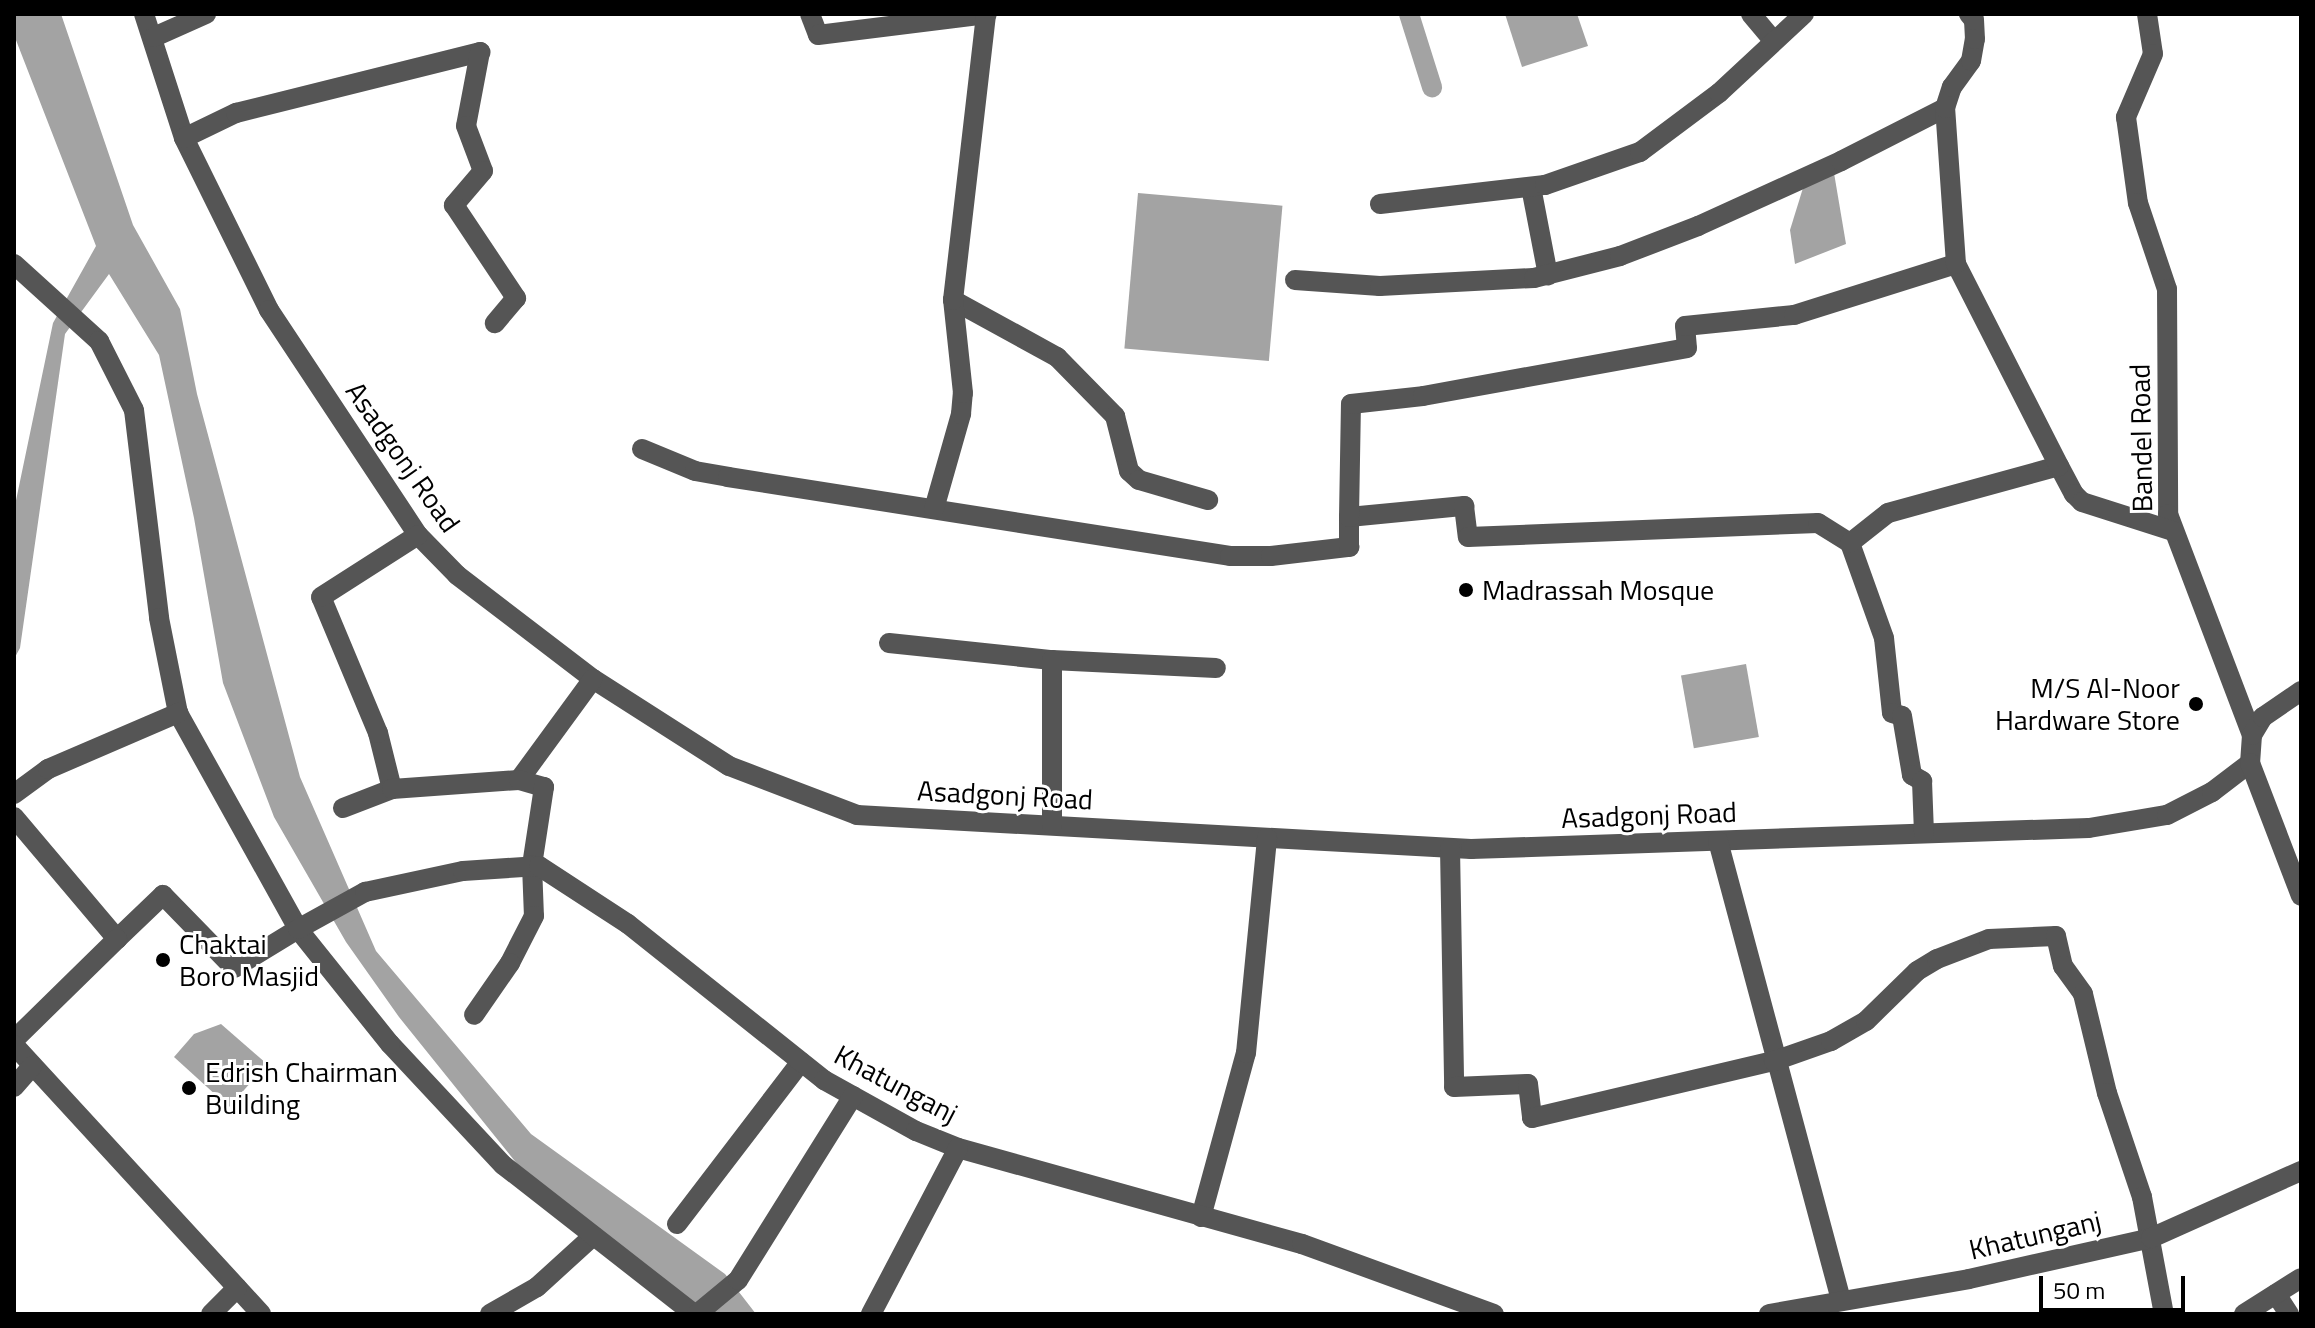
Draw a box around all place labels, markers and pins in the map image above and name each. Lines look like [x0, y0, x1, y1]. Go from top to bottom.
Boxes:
place label: Madrassah Mosque [1482, 573, 1714, 607]
marker: Madrassah Mosque [1457, 581, 1475, 599]
place label: M/S Al-Noor Hardware Store [1995, 671, 2180, 737]
marker: M/S Al-Noor Hardware Store [2187, 695, 2205, 713]
place label: Chaktai Boro Masjid [179, 927, 319, 993]
marker: Chaktai Boro Masjid [154, 951, 172, 969]
place label: Edrish Chairman Building [205, 1055, 398, 1121]
marker: Edrish Chairman Building [180, 1079, 198, 1097]

